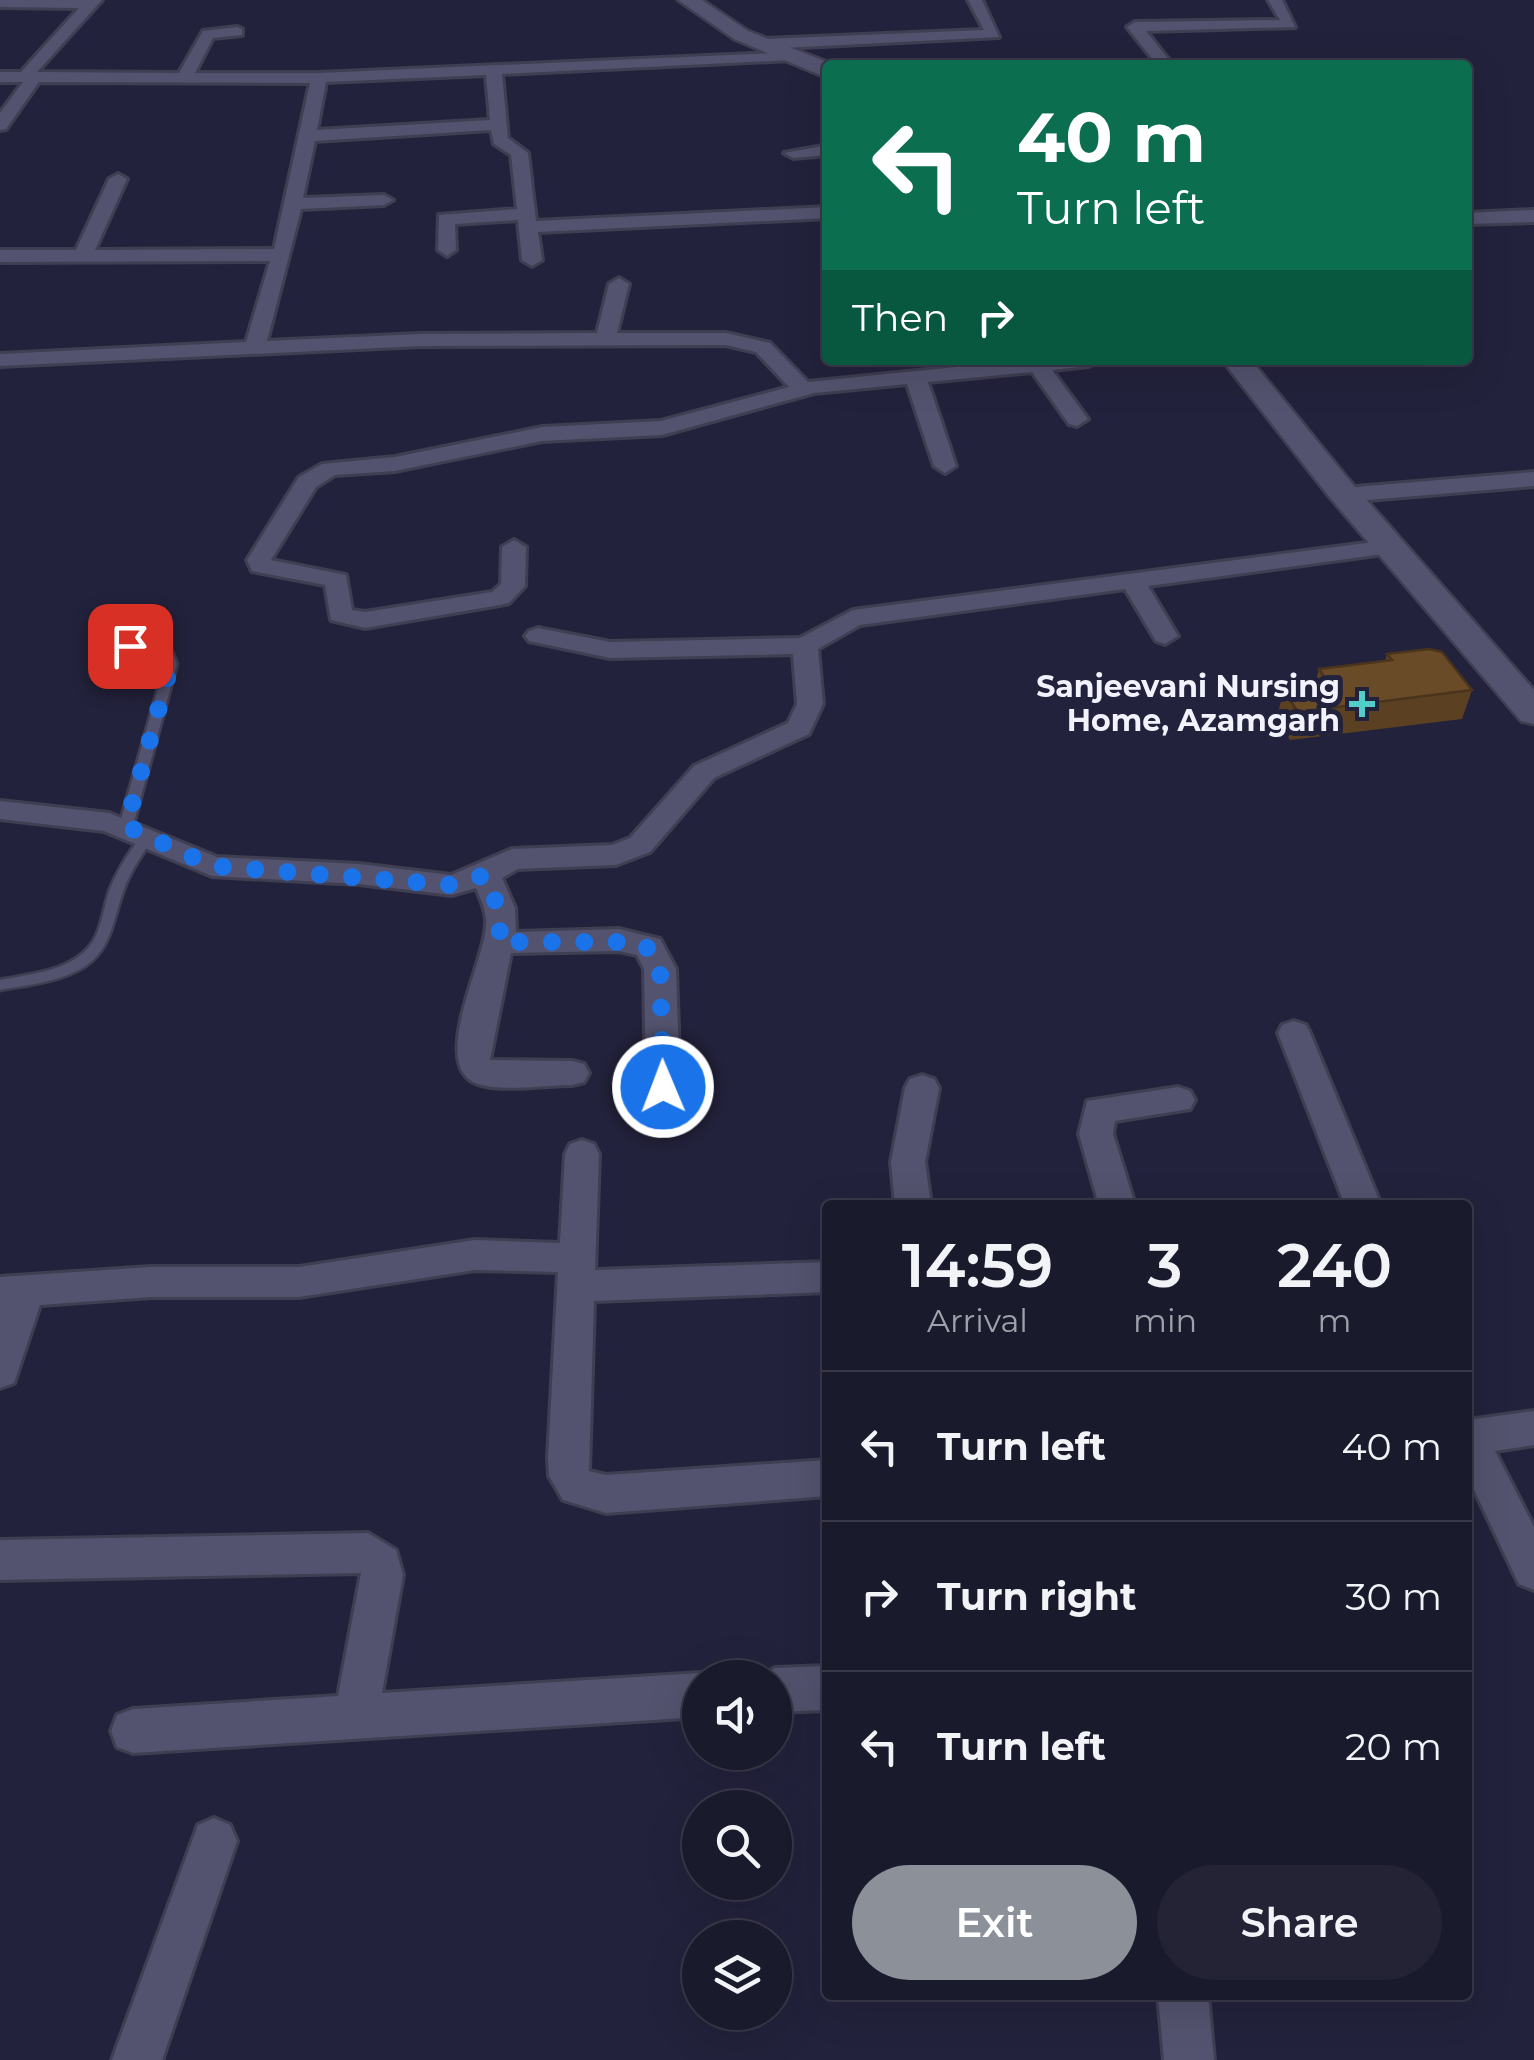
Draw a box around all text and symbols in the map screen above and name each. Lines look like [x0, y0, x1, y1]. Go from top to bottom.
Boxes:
text: 40 m [1017, 94, 1206, 180]
icon: left [852, 100, 982, 230]
text: Turn left [1017, 180, 1205, 235]
icon: right [968, 290, 1023, 345]
text: Then [852, 294, 948, 341]
pin [88, 604, 173, 689]
icon: arrive [103, 619, 158, 674]
place label: Sanjeevani Nursing Home, Azamgarh [1036, 668, 1340, 739]
marker: Sanjeevani Nursing Home, Azamgarh [1349, 691, 1375, 717]
position arrow [611, 1035, 715, 1139]
text: 14:59 [902, 1229, 1053, 1302]
text: 3 [1148, 1229, 1183, 1302]
text: 240 [1277, 1229, 1392, 1302]
text: Arrival [927, 1301, 1028, 1340]
text: min [1133, 1301, 1197, 1340]
text: m [1318, 1301, 1352, 1340]
icon: left [852, 1419, 907, 1474]
text: Turn left [937, 1423, 1106, 1470]
text: 40 m [1341, 1423, 1442, 1470]
icon: right [852, 1569, 907, 1624]
text: Turn right [937, 1573, 1136, 1620]
text: 30 m [1345, 1573, 1442, 1620]
map controls [682, 1660, 792, 2030]
button: sound [682, 1660, 792, 1770]
icon: left [852, 1719, 907, 1774]
text: Turn left [937, 1723, 1106, 1770]
text: 20 m [1345, 1723, 1442, 1770]
button: search [682, 1790, 792, 1900]
button: Exit [852, 1865, 1137, 1980]
button: Share [1157, 1865, 1442, 1980]
button: layers [682, 1920, 792, 2030]

